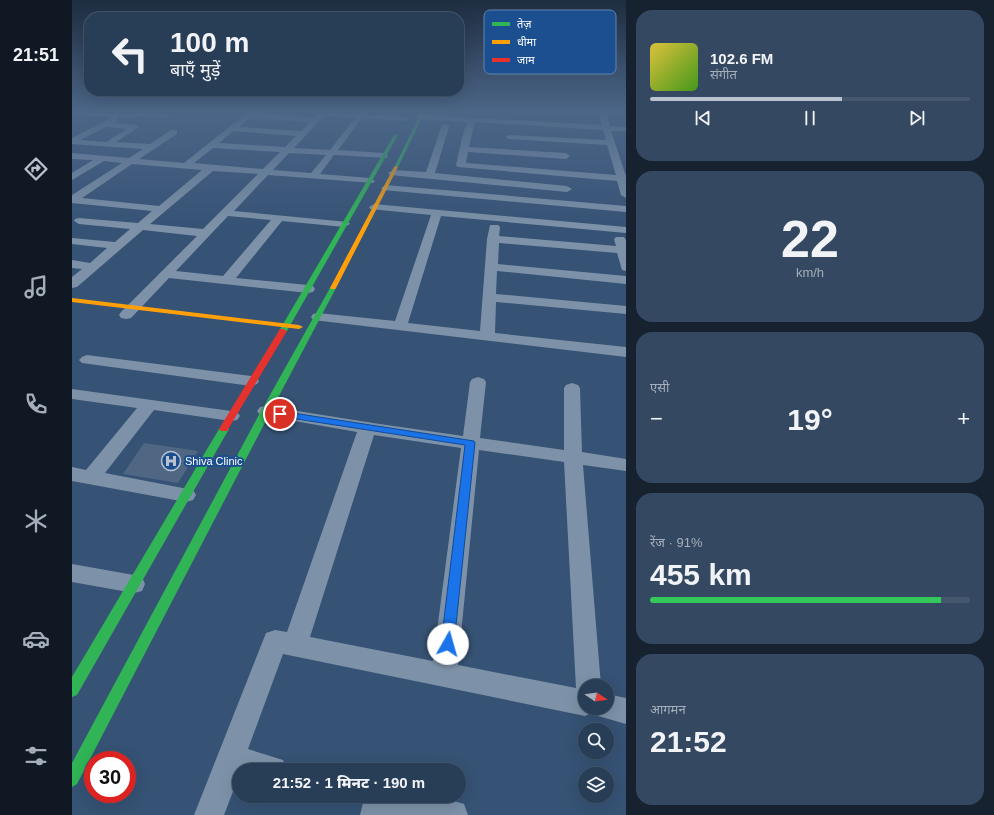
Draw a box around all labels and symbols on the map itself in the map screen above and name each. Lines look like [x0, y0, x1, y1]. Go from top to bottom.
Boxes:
legend [484, 10, 616, 74]
text: तेज़ [517, 18, 532, 30]
text: धीमा [517, 36, 536, 48]
text: जाम [517, 54, 535, 66]
pin [263, 397, 297, 431]
hospital icon: Shiva Clinic [160, 450, 182, 472]
place label: Shiva Clinic [185, 455, 243, 467]
position arrow [427, 623, 469, 665]
north arrow [578, 679, 614, 715]
speed limit sign: 30 [84, 751, 136, 803]

